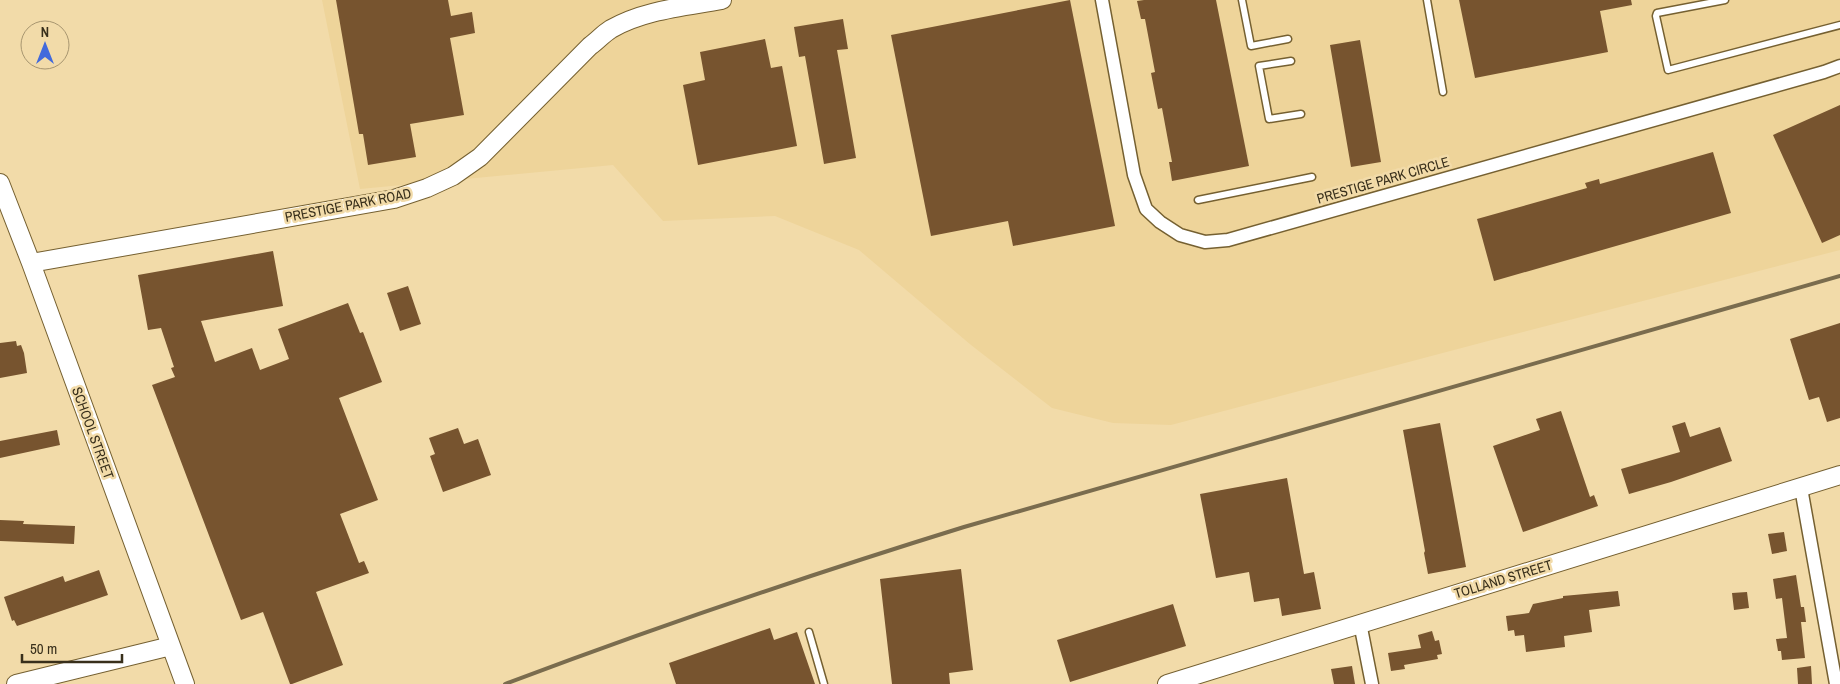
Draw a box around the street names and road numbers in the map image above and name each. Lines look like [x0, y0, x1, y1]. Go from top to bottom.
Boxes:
street label: PRESTIGE PARK CIRCLE [1315, 152, 1451, 208]
street label: PRESTIGE PARK ROAD [283, 184, 413, 226]
street label: SCHOOL STREET [68, 385, 118, 481]
street label: TOLLAND STREET [1452, 556, 1554, 602]

